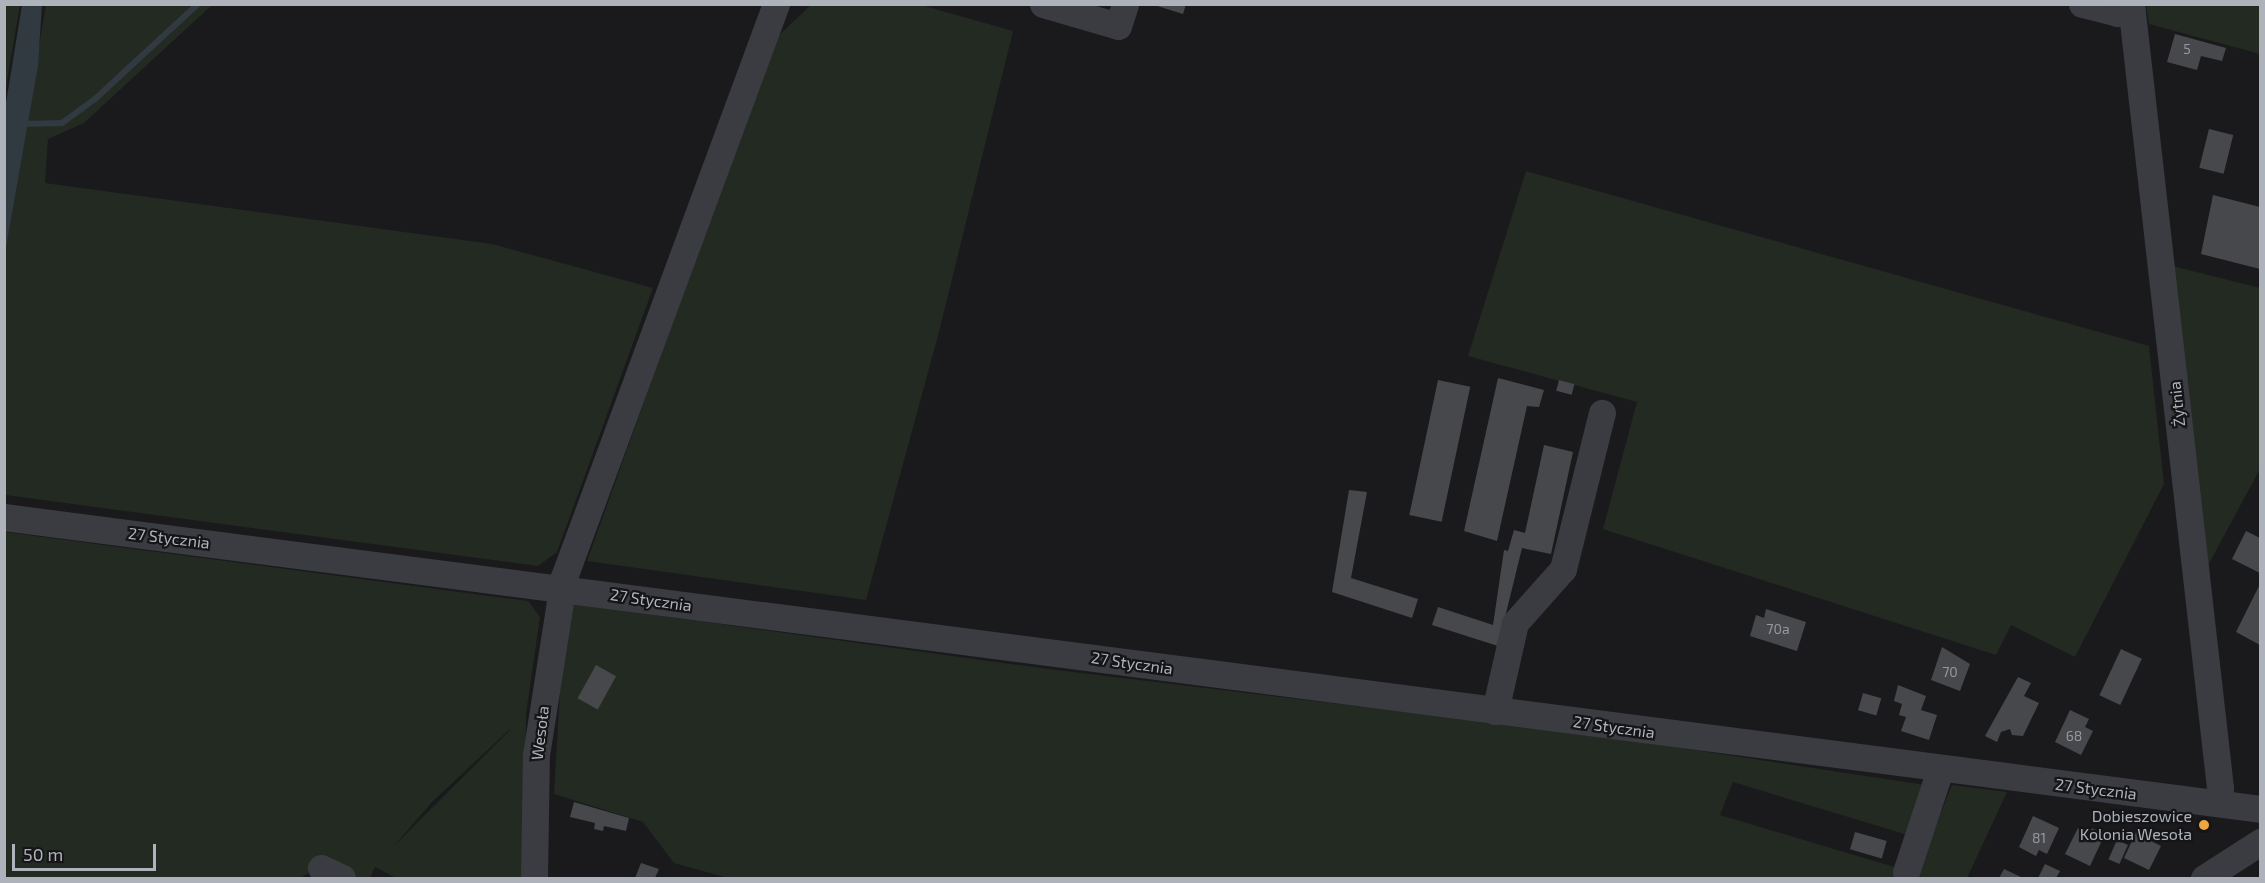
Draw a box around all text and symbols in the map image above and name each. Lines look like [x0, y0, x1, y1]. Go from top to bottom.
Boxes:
house number: 5 [2183, 41, 2191, 57]
street label: Żytnia [2165, 380, 2189, 428]
street label: 27 Stycznia [127, 523, 211, 553]
street label: 27 Stycznia [609, 585, 693, 615]
house number: 70a [1766, 621, 1790, 637]
street label: 27 Stycznia [1090, 648, 1174, 678]
house number: 70 [1942, 664, 1958, 680]
street label: Wesoła [527, 705, 553, 761]
street label: 27 Stycznia [1572, 712, 1656, 742]
house number: 68 [2066, 728, 2082, 744]
street label: 27 Stycznia [2054, 774, 2138, 804]
place label: Dobieszowice Kolonia Wesoła [2079, 806, 2192, 844]
marker: Dobieszowice Kolonia Wesoła [2197, 818, 2211, 832]
house number: 81 [2032, 830, 2046, 846]
scale bar [15, 832, 159, 870]
text: 50 m [23, 843, 63, 865]

